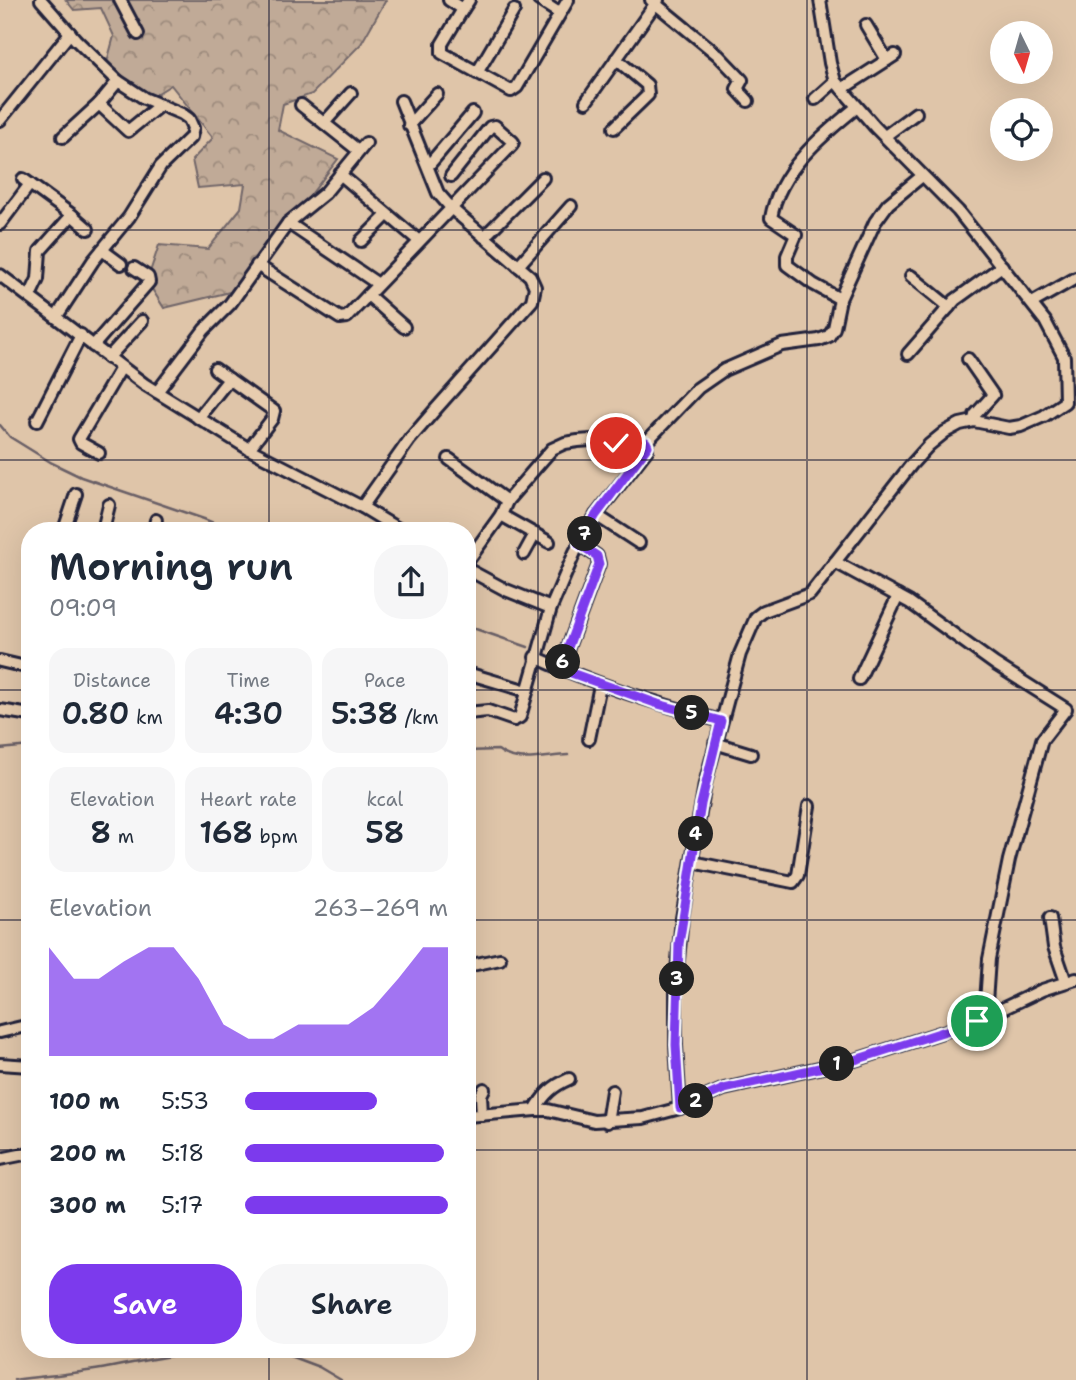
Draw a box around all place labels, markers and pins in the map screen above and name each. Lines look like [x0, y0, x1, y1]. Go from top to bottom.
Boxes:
pin [586, 413, 646, 473]
pin: 7 [568, 516, 602, 552]
pin: 6 [546, 644, 580, 680]
pin: 5 [674, 696, 710, 730]
pin: 4 [678, 816, 714, 852]
pin: 3 [660, 962, 694, 996]
pin [947, 991, 1007, 1051]
pin: 1 [820, 1046, 854, 1082]
pin: 2 [678, 1084, 714, 1118]

